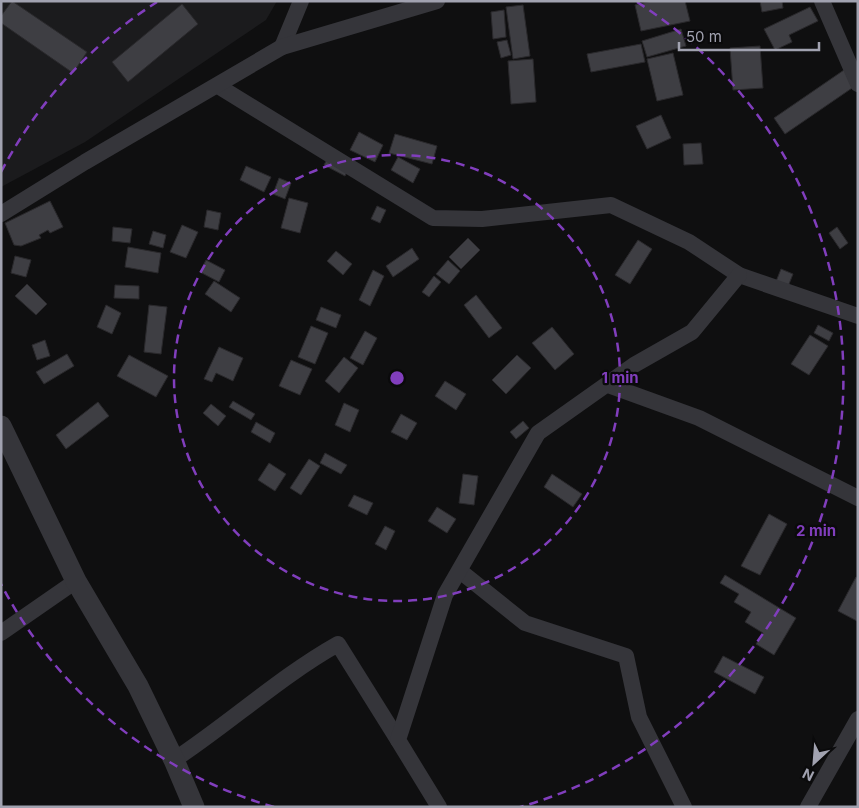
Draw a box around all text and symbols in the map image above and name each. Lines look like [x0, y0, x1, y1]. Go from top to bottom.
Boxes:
scale bar [679, 20, 819, 52]
text: 50 m [686, 27, 722, 46]
text: 1 min [601, 368, 639, 387]
centre of rings [388, 369, 406, 387]
text: 2 min [796, 521, 836, 540]
north arrow [789, 738, 839, 788]
text: N [800, 765, 817, 785]

